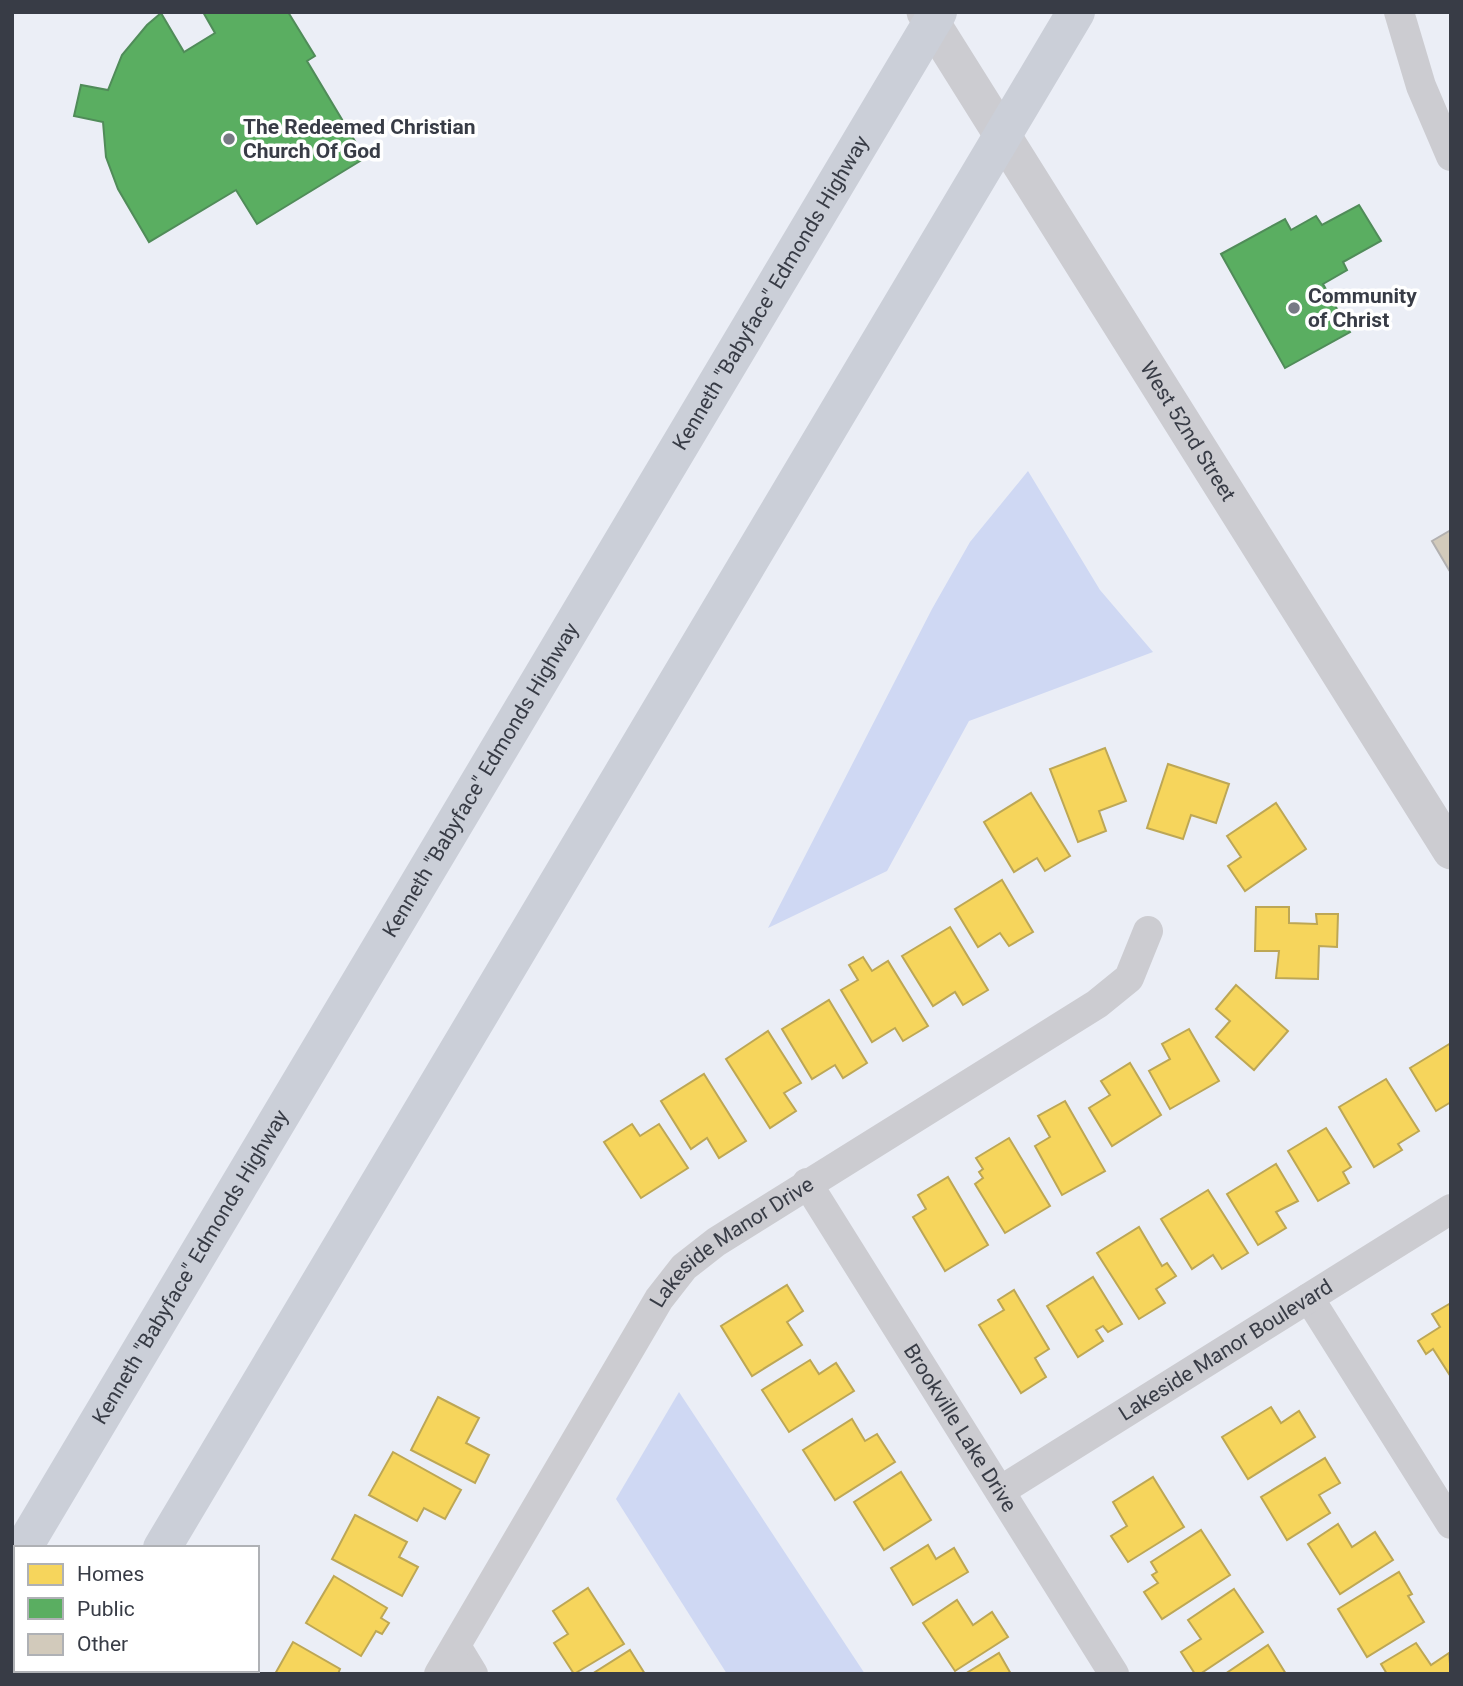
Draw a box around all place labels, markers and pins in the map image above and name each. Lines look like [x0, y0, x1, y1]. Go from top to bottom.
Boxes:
place label: The Redeemed Christian Church Of God [243, 115, 475, 163]
marker: The Redeemed Christian Church Of God [221, 131, 237, 147]
place label: Community of Christ [1308, 284, 1417, 332]
marker: Community of Christ [1286, 300, 1302, 316]

